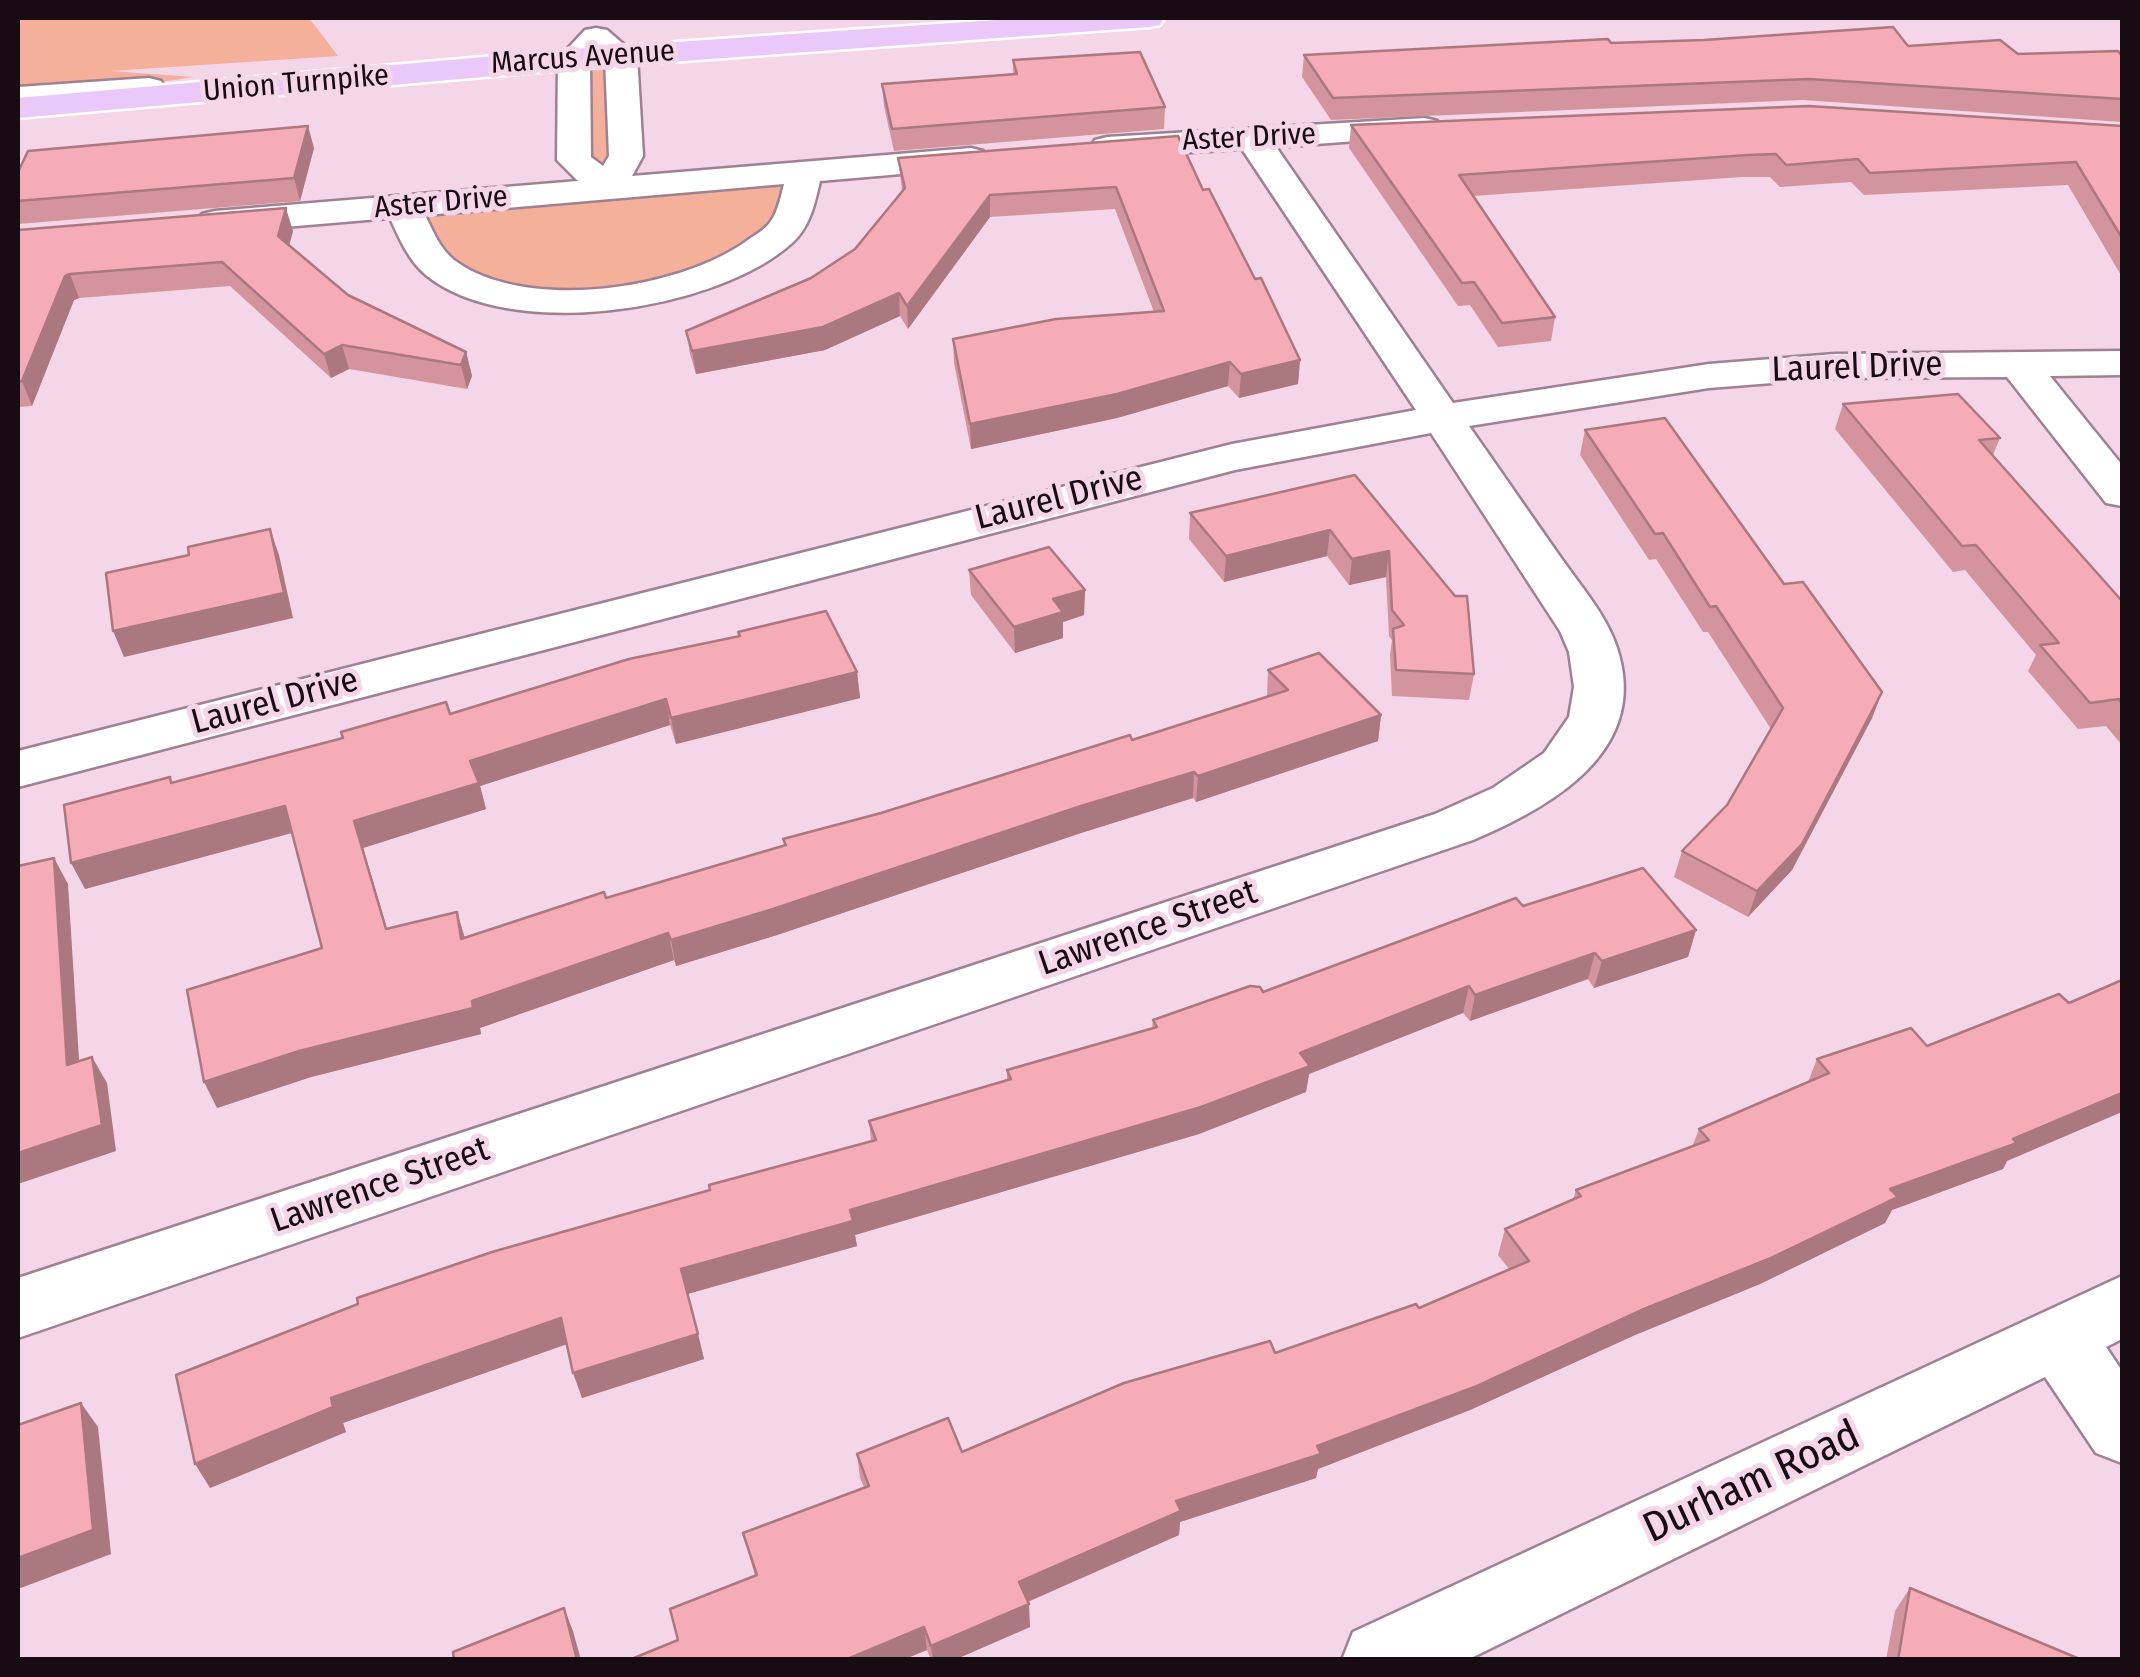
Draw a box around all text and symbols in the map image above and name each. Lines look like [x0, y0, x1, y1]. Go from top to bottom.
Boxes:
street label: Marcus Avenue [490, 34, 676, 82]
street label: Union Turnpike [202, 58, 390, 110]
street label: Aster Drive [1181, 117, 1317, 159]
street label: Aster Drive [373, 179, 509, 227]
street label: Laurel Drive [1771, 344, 1943, 392]
street label: Laurel Drive [971, 458, 1147, 540]
street label: Laurel Drive [187, 660, 363, 744]
street label: Lawrence Street [1033, 872, 1263, 986]
street label: Lawrence Street [265, 1129, 495, 1243]
street label: Durham Road [1636, 1411, 1868, 1555]

